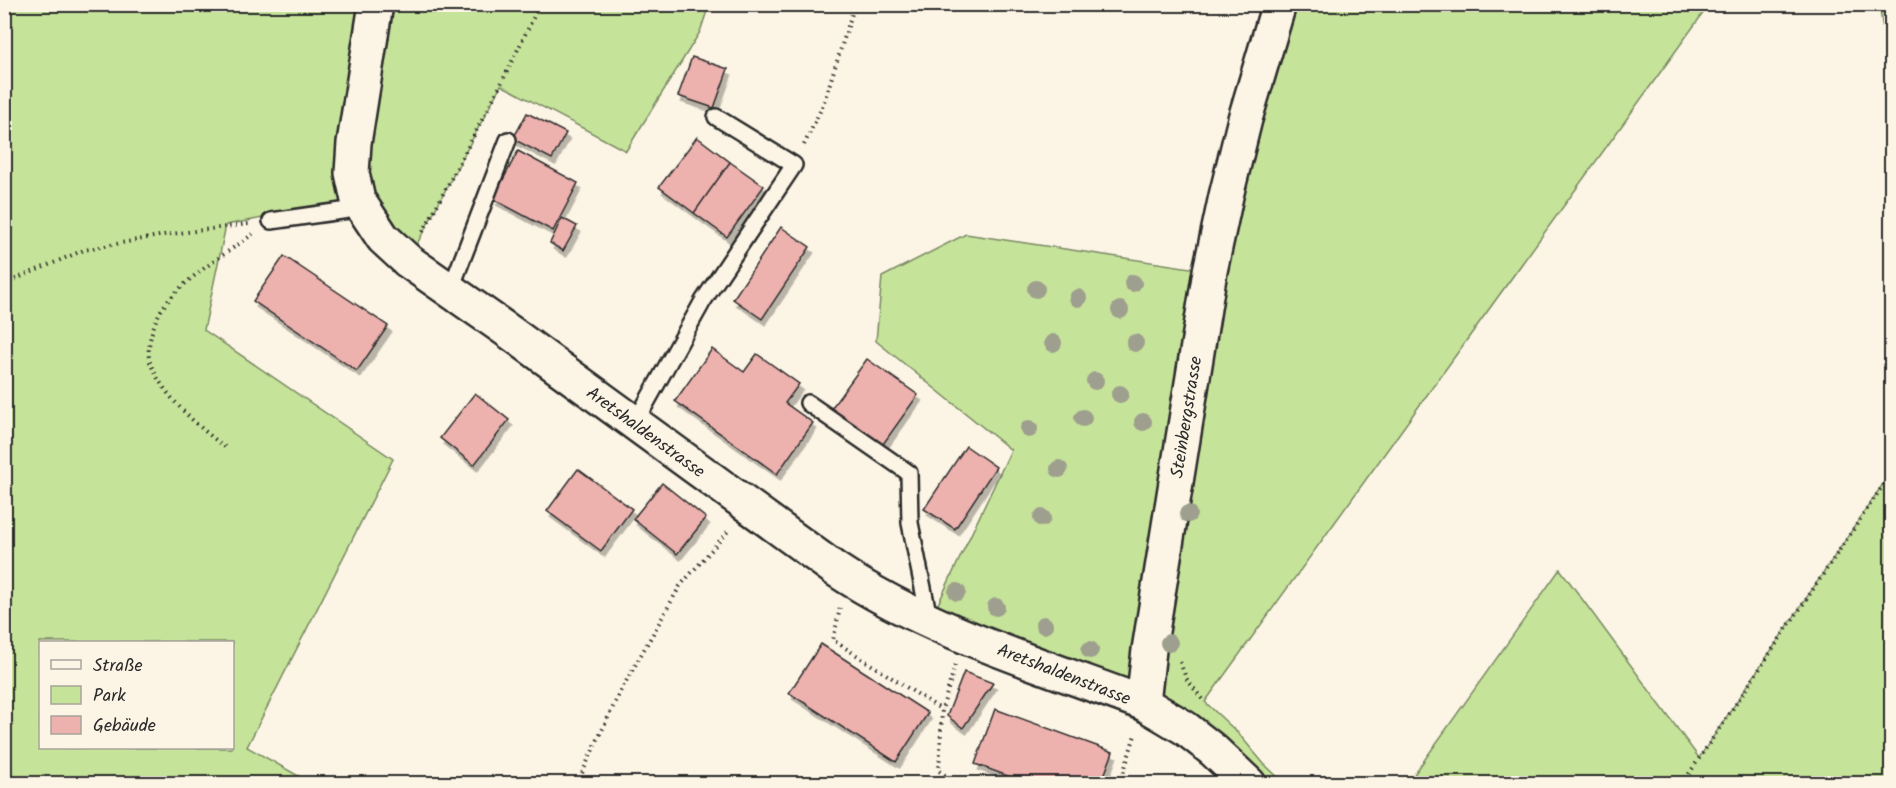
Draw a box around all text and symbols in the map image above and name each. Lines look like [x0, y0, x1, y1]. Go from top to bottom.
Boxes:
street label: Steinbergstrasse [1164, 354, 1211, 480]
street label: Aretshaldenstrasse [579, 380, 711, 486]
street label: Aretshaldenstrasse [992, 637, 1135, 714]
legend [39, 641, 234, 749]
text: Straße [93, 652, 143, 681]
text: Park [93, 682, 126, 711]
text: Gebäude [93, 712, 156, 741]

